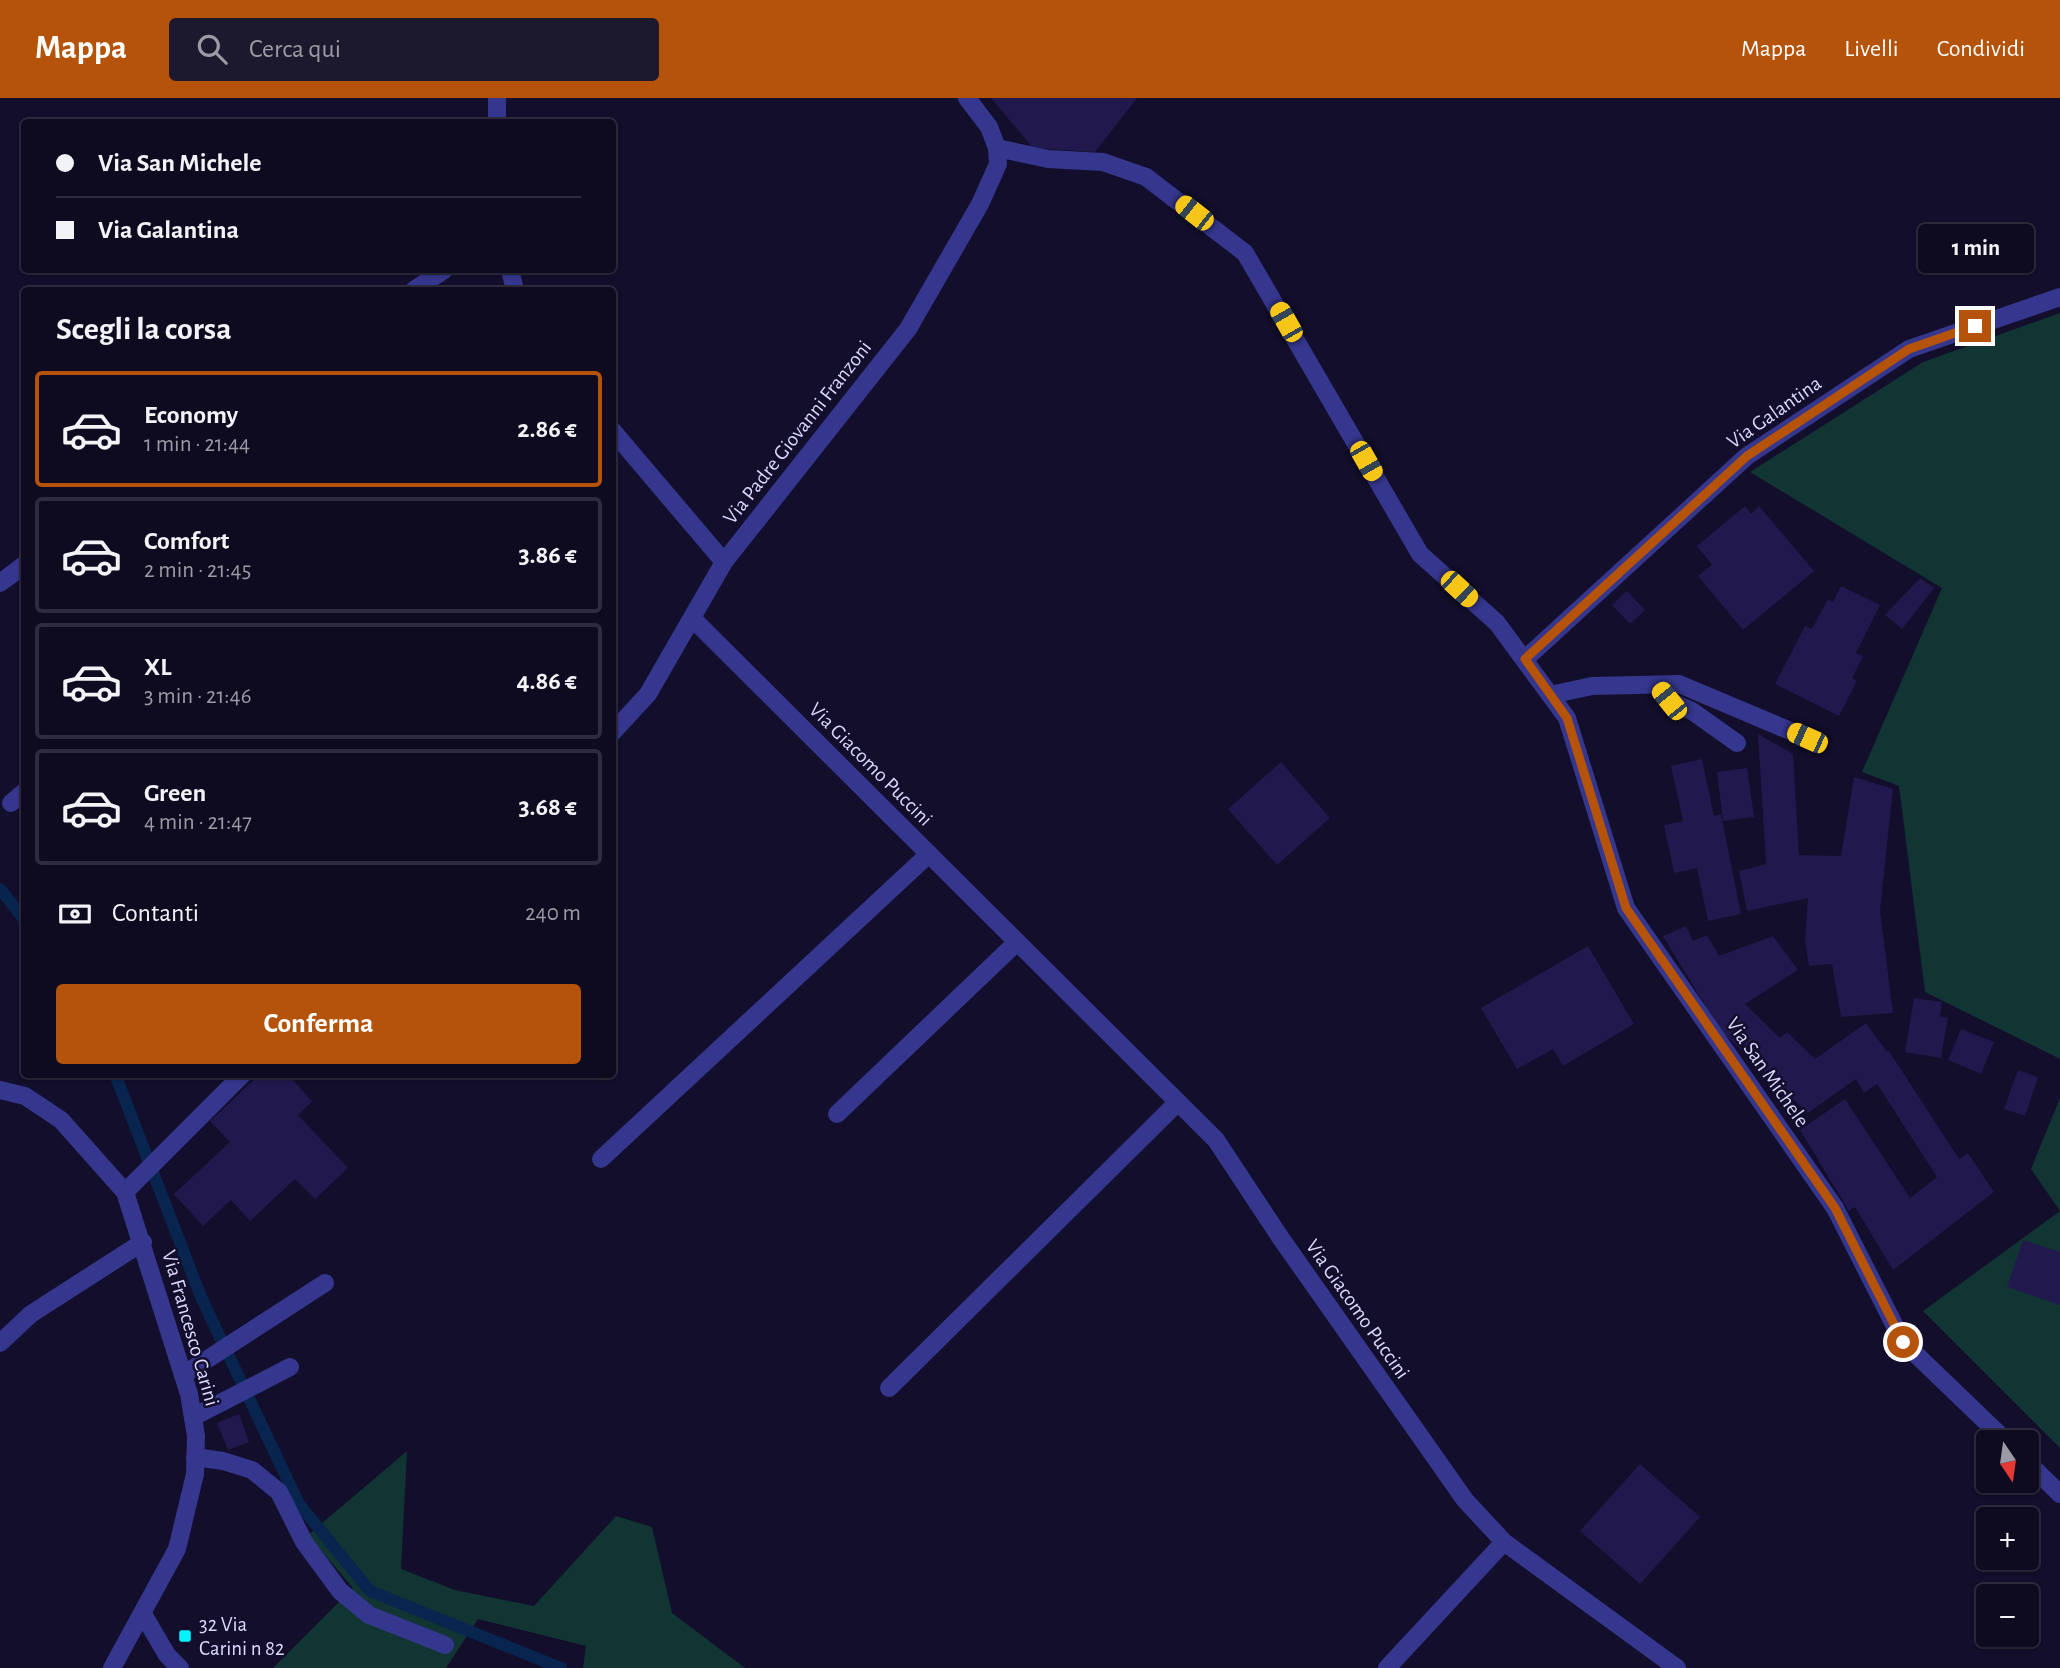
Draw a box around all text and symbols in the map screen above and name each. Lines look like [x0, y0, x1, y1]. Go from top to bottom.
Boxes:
search box [169, 18, 659, 81]
icon: search [193, 30, 231, 68]
text: Mappa [35, 32, 127, 65]
text: Cerca qui [249, 36, 341, 62]
text: Mappa [1741, 37, 1806, 61]
text: Livelli [1844, 37, 1899, 61]
text: Condividi [1937, 37, 2025, 61]
text: Via San Michele [98, 150, 262, 176]
car [1171, 192, 1218, 234]
text: Via Galantina [98, 217, 239, 243]
callout: 1 min [1917, 224, 2033, 274]
text: 1 min [1952, 237, 2000, 260]
car [1267, 299, 1306, 345]
route end [1959, 310, 1991, 342]
text: Scegli la corsa [56, 313, 232, 345]
street label: Via Padre Giovanni Franzoni [719, 337, 875, 528]
street label: Via Galantina [1723, 372, 1826, 453]
icon: car [60, 398, 123, 461]
text: Economy [144, 402, 238, 428]
text: 2.86 € [517, 416, 577, 442]
text: 1 min · 21:44 [144, 433, 250, 456]
car [1347, 438, 1386, 484]
icon: car [60, 524, 123, 587]
text: Comfort [144, 528, 229, 554]
text: 3.86 € [518, 542, 577, 568]
text: 2 min · 21:45 [144, 559, 251, 582]
car [1437, 567, 1482, 611]
icon: car [60, 650, 123, 713]
text: XL [144, 654, 171, 680]
text: 4.86 € [517, 668, 577, 694]
car [1648, 678, 1691, 724]
text: 3 min · 21:46 [144, 685, 251, 708]
street label: Via Giacomo Puccini [805, 699, 936, 830]
car [1784, 720, 1831, 756]
icon: car [60, 776, 123, 839]
text: Green [144, 780, 206, 806]
text: 3.68 € [518, 794, 577, 820]
text: 4 min · 21:47 [144, 811, 252, 834]
icon: cash [56, 895, 94, 933]
text: Contanti [112, 900, 199, 926]
text: 240 m [525, 902, 581, 925]
button: Conferma [56, 984, 581, 1064]
street label: Via San Michele [1722, 1014, 1813, 1131]
street label: Via Giacomo Puccini [1302, 1236, 1413, 1383]
street label: Via Francesco Carini [158, 1248, 223, 1408]
route start [1887, 1326, 1919, 1358]
north arrow [1976, 1430, 2039, 1493]
map controls [1976, 1430, 2039, 1647]
button: + [1976, 1507, 2039, 1570]
button: − [1976, 1584, 2039, 1647]
place label: 32 Via Carini n 82 [199, 1614, 284, 1659]
marker: 32 Via Carini n 82 [177, 1628, 193, 1644]

